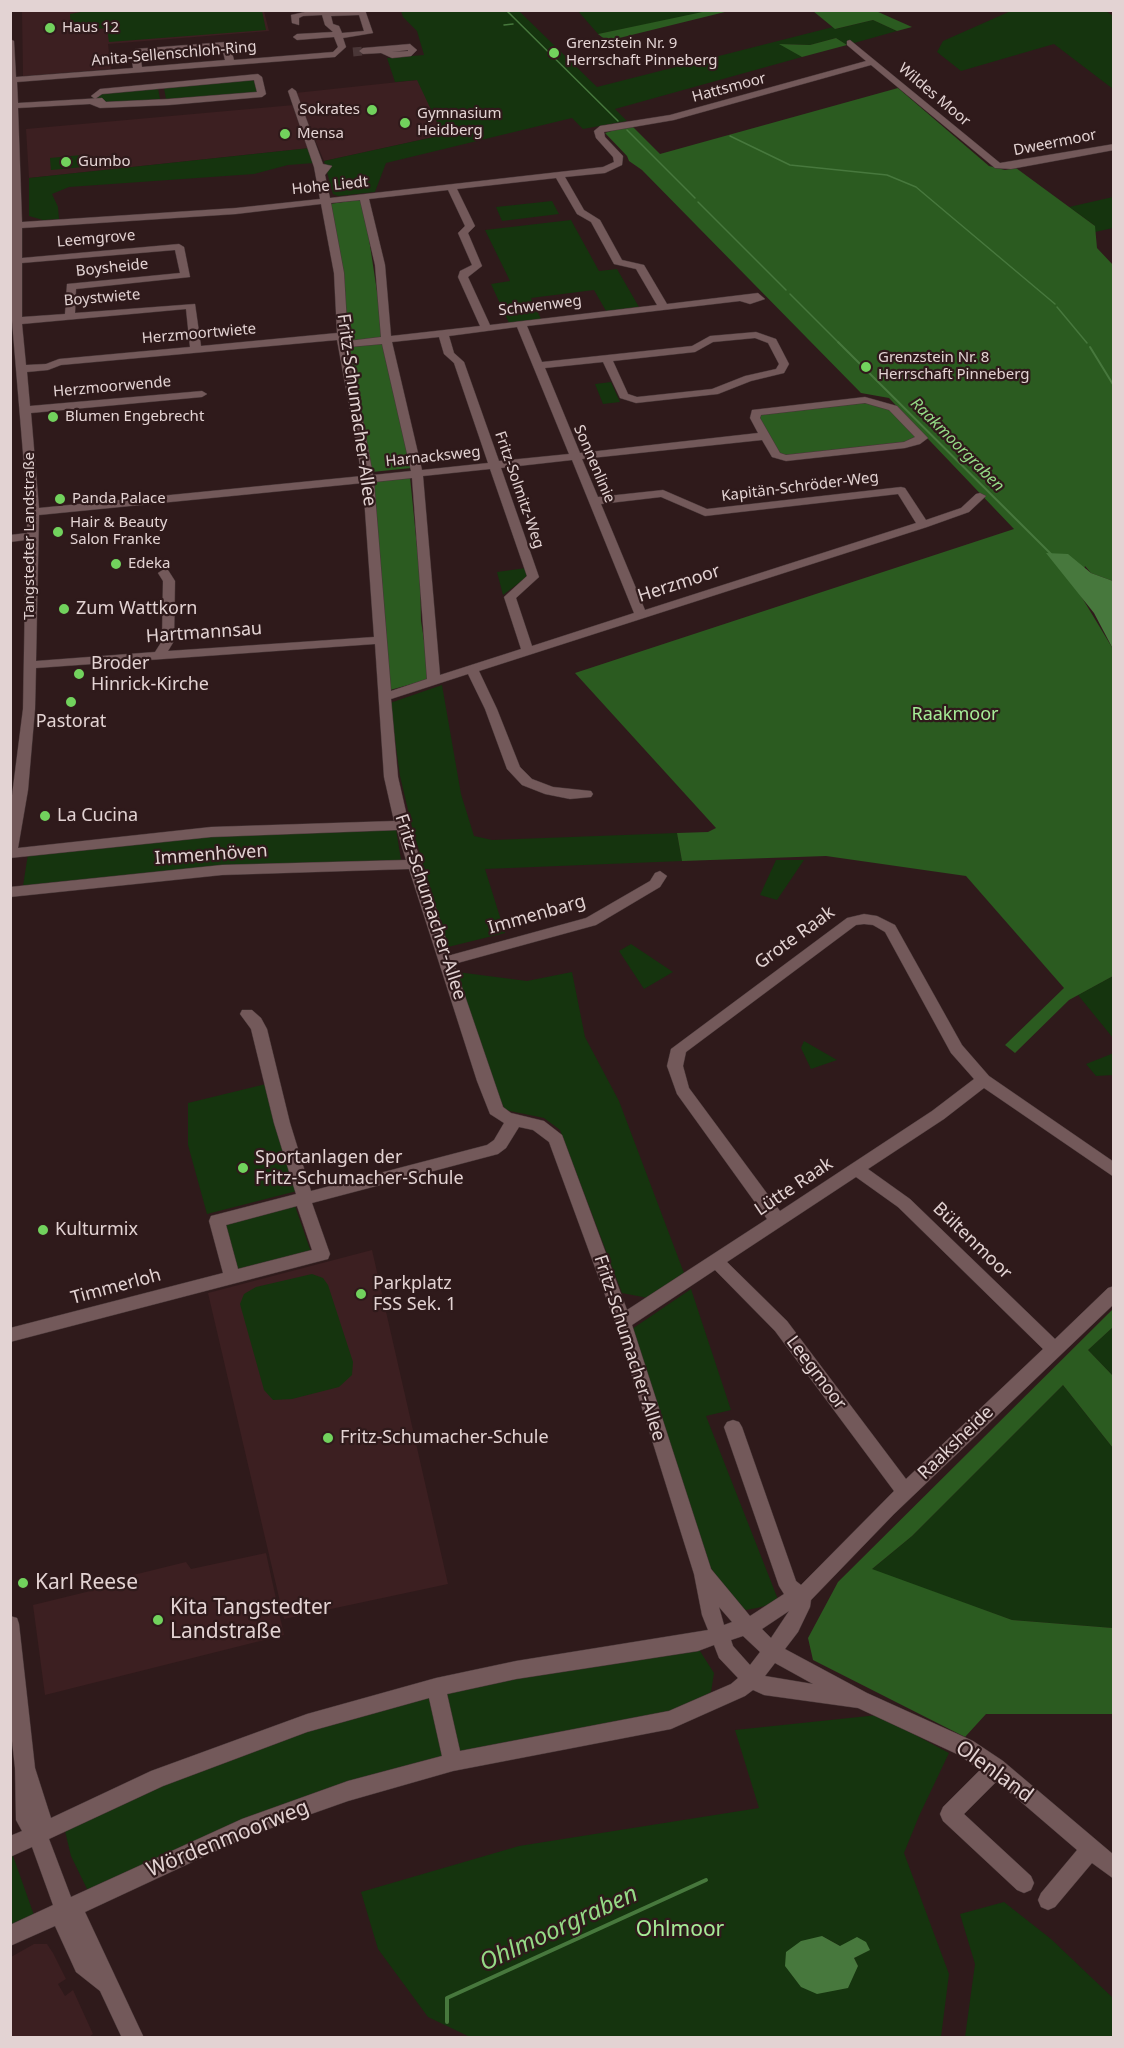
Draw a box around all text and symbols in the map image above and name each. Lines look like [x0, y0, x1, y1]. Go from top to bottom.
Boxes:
place label: Haus 12 [62, 19, 119, 37]
marker: Haus 12 [43, 21, 57, 35]
place label: Grenzstein Nr. 9 Herrschaft Pinneberg [566, 35, 717, 70]
street label: Anita-Sellenschloh-Ring [91, 38, 257, 70]
marker: Grenzstein Nr. 9 Herrschaft Pinneberg [547, 46, 561, 60]
street label: Wildes Moor [894, 60, 974, 130]
street label: Hattsmoor [690, 69, 768, 107]
place label: Sokrates [299, 101, 360, 119]
marker: Sokrates [365, 103, 379, 117]
place label: Gymnasium Heidberg [417, 105, 502, 140]
marker: Gymnasium Heidberg [398, 116, 412, 130]
place label: Mensa [297, 125, 344, 143]
street label: Dweermoor [1012, 126, 1098, 160]
marker: Mensa [278, 127, 292, 141]
place label: Gumbo [78, 153, 131, 171]
marker: Gumbo [59, 155, 73, 169]
street label: Hohe Liedt [291, 173, 369, 199]
street label: Leemgrove [56, 227, 136, 251]
street label: Boysheide [75, 255, 149, 281]
street label: Boystwiete [63, 286, 141, 310]
street label: Schwenweg [497, 292, 583, 320]
street label: Fritz-Schumacher-Allee [332, 312, 380, 508]
street label: Herzmoortwiete [141, 320, 257, 348]
place label: Grenzstein Nr. 8 Herrschaft Pinneberg [878, 349, 1029, 384]
marker: Grenzstein Nr. 8 Herrschaft Pinneberg [859, 360, 873, 374]
street label: Herzmoorwende [52, 373, 172, 401]
water label: Raakmoorgraben [906, 394, 1008, 496]
place label: Blumen Engebrecht [65, 408, 204, 426]
marker: Blumen Engebrecht [46, 410, 60, 424]
street label: Sonnenlinie [570, 422, 618, 506]
street label: Fritz-Solmitz-Weg [490, 429, 548, 551]
street label: Harnacksweg [385, 443, 481, 471]
street label: Tangstedter Landstraße [21, 452, 39, 620]
street label: Kapitän-Schröder-Weg [720, 468, 880, 506]
place label: Panda Palace [72, 490, 166, 508]
marker: Panda Palace [53, 492, 67, 506]
place label: Hair & Beauty Salon Franke [70, 514, 167, 549]
marker: Hair & Beauty Salon Franke [51, 525, 65, 539]
place label: Edeka [128, 555, 170, 573]
marker: Edeka [109, 557, 123, 571]
street label: Herzmoor [635, 561, 723, 607]
place label: Zum Wattkorn [76, 598, 197, 620]
marker: Zum Wattkorn [57, 602, 71, 616]
street label: Hartmannsau [145, 618, 263, 648]
place label: Broder Hinrick-Kirche [91, 653, 209, 696]
marker: Broder Hinrick-Kirche [72, 667, 86, 681]
marker: Pastorat [64, 695, 78, 709]
park label: Raakmoor [911, 704, 999, 726]
place label: Pastorat [36, 711, 106, 733]
place label: La Cucina [57, 805, 138, 827]
marker: La Cucina [38, 809, 52, 823]
street label: Fritz-Schumacher-Allee [390, 811, 470, 1003]
street label: Immenhöven [154, 840, 268, 870]
street label: Immenbarg [486, 891, 588, 939]
street label: Grote Raak [751, 902, 839, 974]
place label: Sportanlagen der Fritz-Schumacher-Schule [255, 1147, 464, 1190]
street label: Lütte Raak [751, 1153, 837, 1221]
marker: Sportanlagen der Fritz-Schumacher-Schule [236, 1161, 250, 1175]
street label: Bültenmoor [928, 1198, 1016, 1284]
place label: Kulturmix [55, 1219, 138, 1241]
marker: Kulturmix [36, 1223, 50, 1237]
street label: Fritz-Schumacher-Allee [589, 1252, 669, 1444]
street label: Timmerloh [69, 1265, 163, 1309]
place label: Parkplatz FSS Sek. 1 [373, 1273, 456, 1316]
marker: Parkplatz FSS Sek. 1 [354, 1287, 368, 1301]
street label: Leegmoor [781, 1332, 851, 1414]
street label: Raaksheide [914, 1402, 998, 1484]
place label: Fritz-Schumacher-Schule [340, 1427, 549, 1449]
marker: Fritz-Schumacher-Schule [321, 1431, 335, 1445]
place label: Karl Reese [35, 1570, 138, 1596]
marker: Karl Reese [16, 1576, 30, 1590]
place label: Kita Tangstedter Landstraße [170, 1595, 331, 1645]
marker: Kita Tangstedter Landstraße [151, 1613, 165, 1627]
street label: Olenland [950, 1735, 1038, 1809]
street label: Wördenmoorweg [143, 1795, 313, 1883]
water label: Ohlmoorgraben [475, 1880, 643, 1978]
park label: Ohlmoor [636, 1917, 724, 1943]

